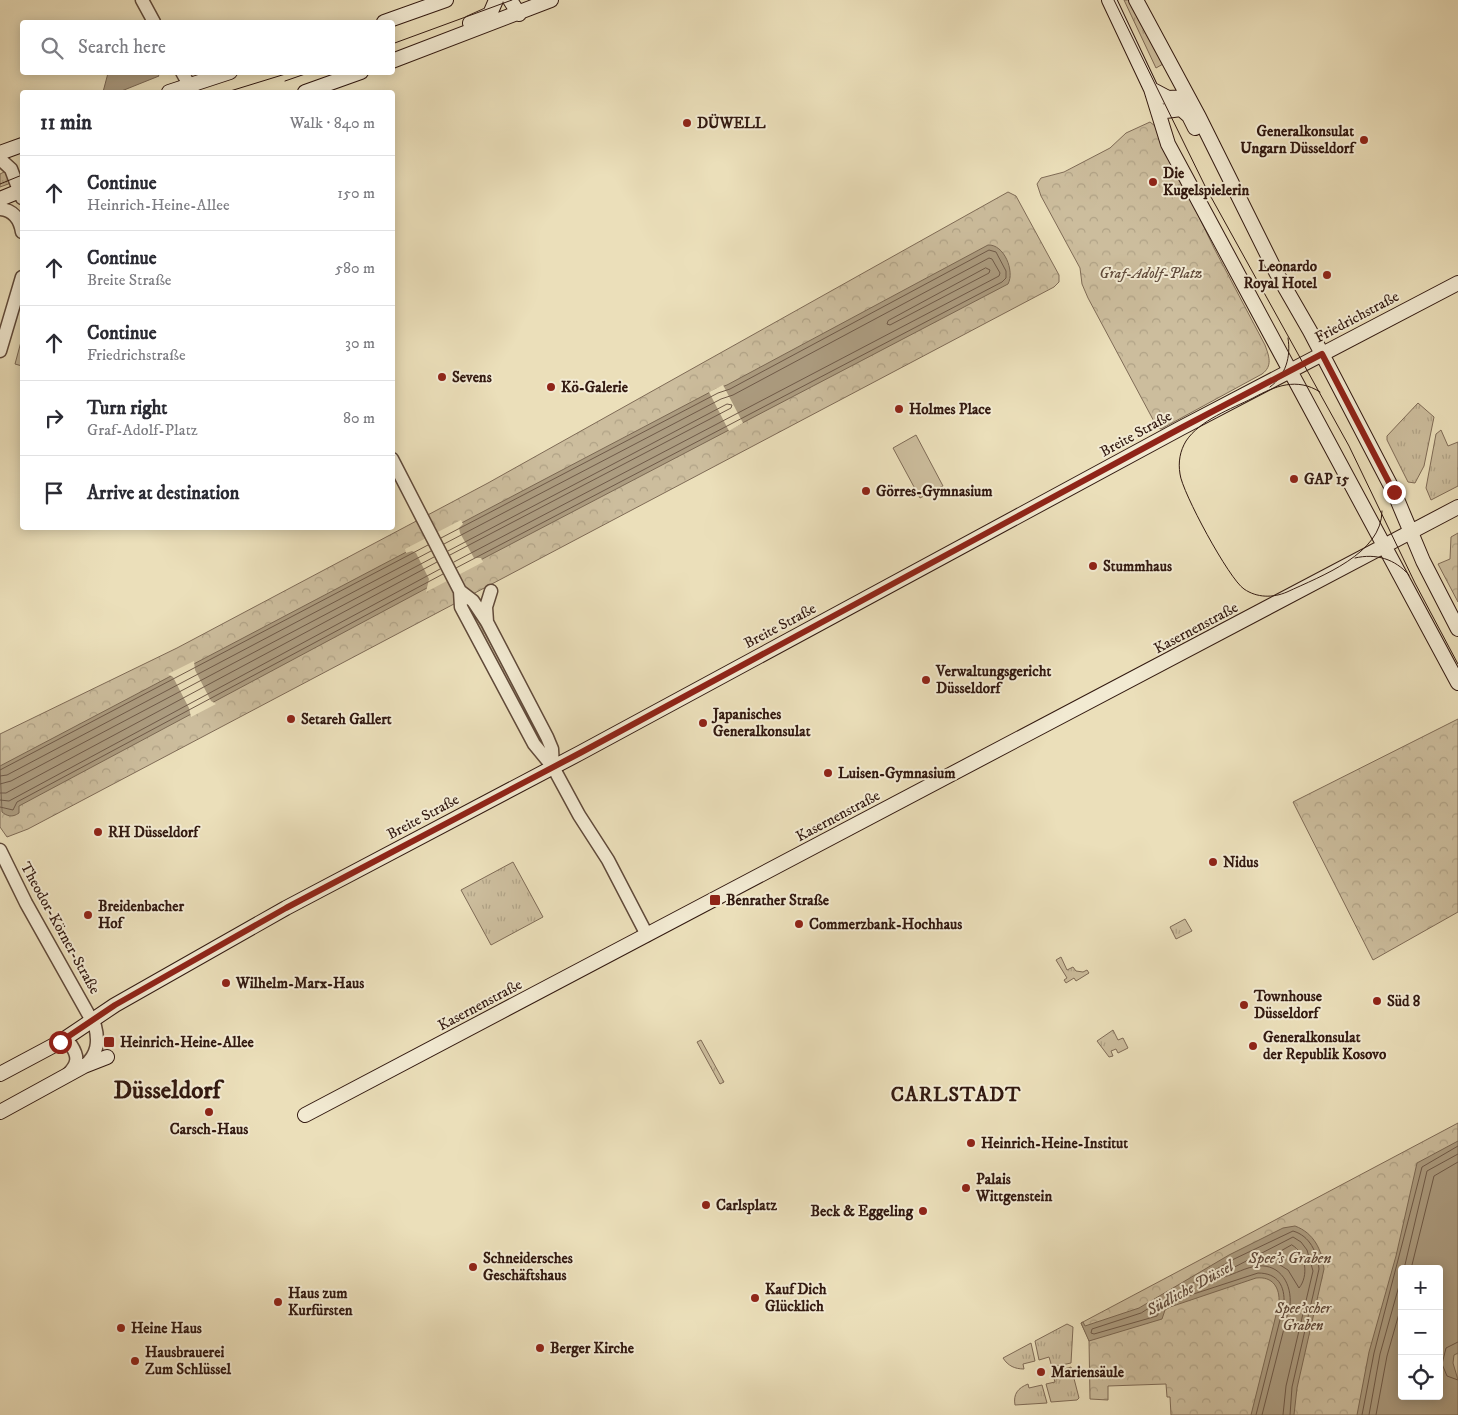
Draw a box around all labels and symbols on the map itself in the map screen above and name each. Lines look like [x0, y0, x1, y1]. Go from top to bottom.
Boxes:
place label: DÜWELL [697, 113, 766, 133]
marker: DÜWELL [681, 117, 693, 129]
place label: Generalkonsulat Ungarn Düsseldorf [1240, 122, 1357, 158]
marker: Generalkonsulat Ungarn Düsseldorf [1358, 134, 1370, 146]
place label: Die Kugelspielerin [1163, 164, 1249, 200]
marker: Die Kugelspielerin [1147, 176, 1159, 188]
place label: Leonardo Royal Hotel [1243, 257, 1318, 293]
park label: Graf-Adolf-Platz [1099, 264, 1203, 283]
marker: Leonardo Royal Hotel [1321, 269, 1333, 281]
street label: Friedrichstraße [1312, 287, 1402, 347]
place label: Sevens [452, 368, 492, 387]
marker: Sevens [436, 371, 448, 383]
place label: Kö-Galerie [561, 378, 629, 397]
marker: Kö-Galerie [545, 381, 557, 393]
place label: Holmes Place [909, 400, 992, 419]
marker: Holmes Place [893, 403, 905, 415]
street label: Breite Straße [1097, 407, 1175, 461]
place label: GAP 15 [1304, 470, 1349, 489]
marker: GAP 15 [1288, 473, 1300, 485]
route end [1383, 481, 1406, 504]
place label: Görres-Gymnasium [876, 482, 993, 501]
marker: Görres-Gymnasium [860, 485, 872, 497]
place label: Stummhaus [1103, 557, 1172, 576]
marker: Stummhaus [1087, 560, 1099, 572]
street label: Kasernenstraße [1151, 598, 1241, 658]
street label: Breite Straße [741, 599, 819, 653]
place label: Verwaltungsgericht Düsseldorf [935, 662, 1051, 698]
marker: Verwaltungsgericht Düsseldorf [920, 674, 932, 686]
place label: Japanisches Generalkonsulat [711, 705, 811, 741]
place label: Setareh Gallert [301, 710, 392, 729]
marker: Setareh Gallert [285, 713, 297, 725]
marker: Japanisches Generalkonsulat [697, 717, 709, 729]
place label: Luisen-Gymnasium [838, 764, 956, 783]
marker: Luisen-Gymnasium [822, 767, 834, 779]
street label: Kasernenstraße [793, 786, 883, 846]
street label: Breite Straße [384, 790, 462, 844]
place label: RH Düsseldorf [108, 823, 201, 842]
marker: RH Düsseldorf [92, 826, 104, 838]
place label: Nidus [1223, 853, 1259, 872]
marker: Nidus [1207, 856, 1219, 868]
street label: Theodor-Körner-Straße [16, 859, 104, 997]
place label: Benrather Straße [726, 891, 830, 910]
marker: Benrather Straße [708, 893, 722, 907]
place label: Breidenbacher Hof [98, 897, 184, 933]
marker: Breidenbacher Hof [82, 909, 94, 921]
place label: Commerzbank-Hochhaus [809, 915, 962, 934]
marker: Commerzbank-Hochhaus [793, 918, 805, 930]
place label: Wilhelm-Marx-Haus [235, 974, 364, 993]
street label: Kasernenstraße [435, 975, 525, 1035]
marker: Wilhelm-Marx-Haus [220, 977, 232, 989]
place label: Townhouse Düsseldorf [1253, 987, 1323, 1023]
place label: Süd 8 [1387, 992, 1421, 1011]
marker: Süd 8 [1371, 995, 1383, 1007]
marker: Townhouse Düsseldorf [1238, 999, 1250, 1011]
place label: Generalkonsulat der Republik Kosovo [1263, 1028, 1387, 1064]
route start [49, 1031, 72, 1054]
place label: Heinrich-Heine-Allee [120, 1033, 254, 1052]
marker: Heinrich-Heine-Allee [102, 1035, 116, 1049]
marker: Generalkonsulat der Republik Kosovo [1247, 1040, 1259, 1052]
district label: Düsseldorf [113, 1075, 225, 1106]
district label: CARLSTADT [891, 1083, 1021, 1108]
marker: Carsch-Haus [203, 1106, 215, 1118]
place label: Carsch-Haus [170, 1120, 248, 1139]
place label: Heinrich-Heine-Institut [981, 1134, 1128, 1153]
marker: Heinrich-Heine-Institut [965, 1137, 977, 1149]
place label: Palais Wittgenstein [975, 1170, 1052, 1206]
marker: Palais Wittgenstein [960, 1182, 972, 1194]
place label: Carlsplatz [716, 1196, 777, 1215]
marker: Carlsplatz [700, 1199, 712, 1211]
place label: Beck & Eggeling [810, 1202, 914, 1221]
marker: Beck & Eggeling [917, 1205, 929, 1217]
water label: Spee's Graben [1248, 1248, 1331, 1268]
place label: Schneidersches Geschäftshaus [483, 1249, 573, 1285]
water label: Südliche Düssel [1142, 1255, 1239, 1321]
marker: Schneidersches Geschäftshaus [467, 1261, 479, 1273]
place label: Kauf Dich Glücklich [765, 1280, 827, 1316]
place label: Haus zum Kurfürsten [288, 1284, 353, 1320]
marker: Kauf Dich Glücklich [749, 1292, 761, 1304]
marker: Haus zum Kurfürsten [272, 1296, 284, 1308]
park label: Spee'scher Graben [1274, 1299, 1333, 1335]
place label: Heine Haus [131, 1319, 202, 1338]
marker: Heine Haus [115, 1322, 127, 1334]
place label: Berger Kirche [550, 1339, 635, 1358]
marker: Berger Kirche [534, 1342, 546, 1354]
place label: Hausbrauerei Zum Schlüssel [145, 1343, 231, 1379]
marker: Hausbrauerei Zum Schlüssel [129, 1355, 141, 1367]
place label: Mariensäule [1051, 1363, 1125, 1382]
marker: Mariensäule [1035, 1366, 1047, 1378]

